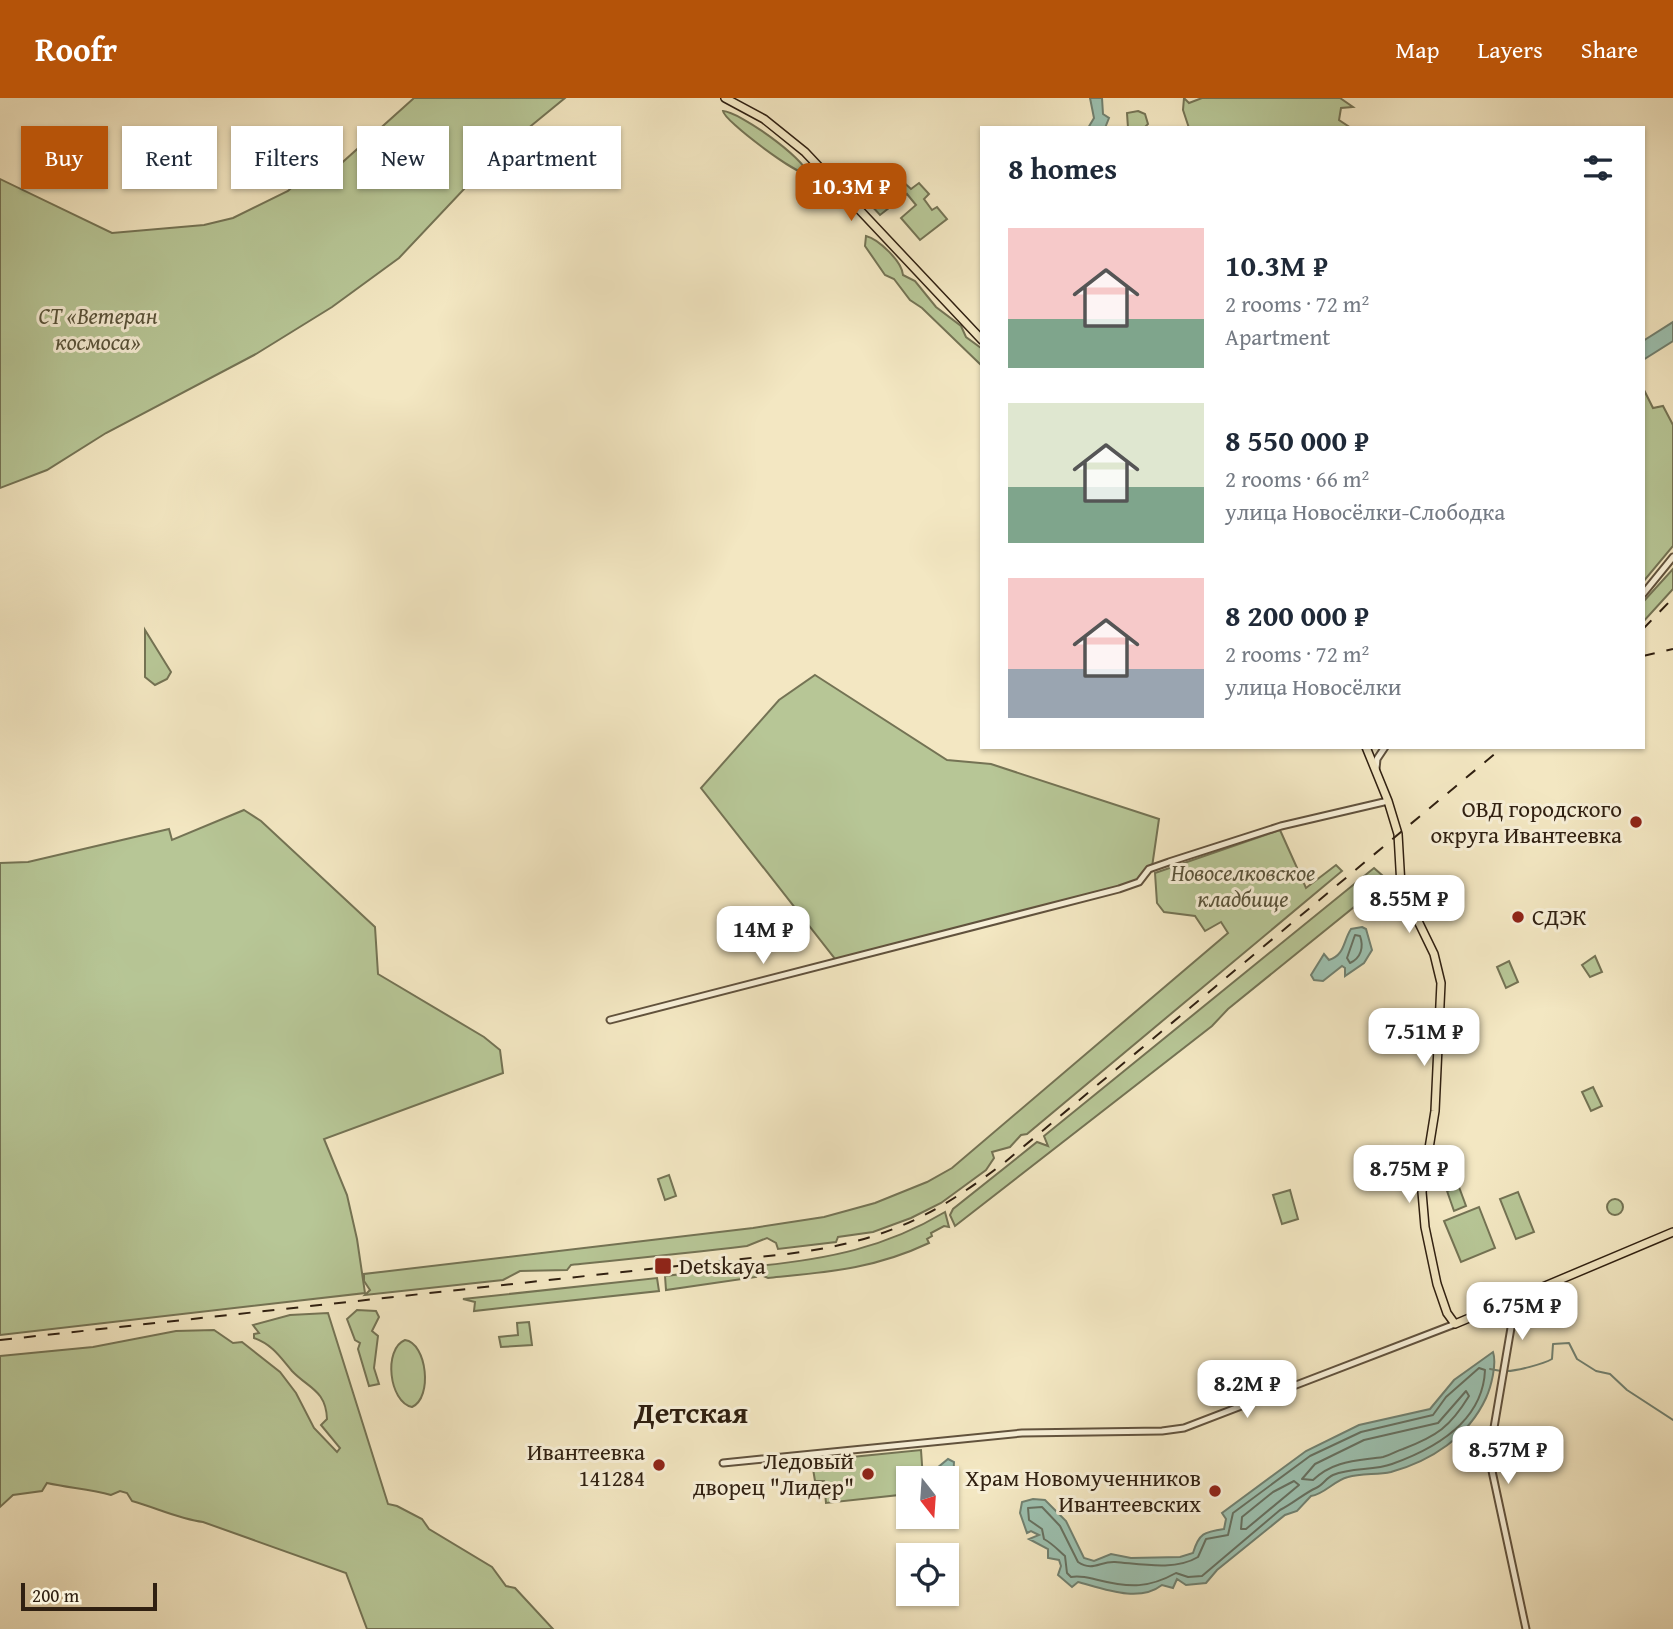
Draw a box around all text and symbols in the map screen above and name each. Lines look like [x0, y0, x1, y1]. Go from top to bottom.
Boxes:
text: Roofr [35, 25, 117, 73]
text: Map [1396, 32, 1439, 67]
text: Layers [1477, 32, 1543, 67]
text: Share [1581, 32, 1638, 67]
chip: Buy [21, 126, 108, 189]
chip: Rent [122, 126, 217, 189]
chip: Filters [231, 126, 343, 189]
chip: New [357, 126, 449, 189]
chip: Apartment [463, 126, 621, 189]
text: 8 homes [1008, 146, 1117, 190]
icon: filters [1579, 149, 1617, 187]
pin: 10.3M ₽ [786, 164, 916, 223]
text: 10.3M ₽ [811, 169, 891, 202]
text: 10.3M ₽ [1225, 243, 1328, 287]
icon: home [1064, 256, 1148, 340]
text: 2 rooms · 72 m² [1225, 287, 1369, 320]
park label: СТ «Ветеран космоса» [39, 299, 158, 358]
text: Apartment [1225, 320, 1330, 353]
text: 8 550 000 ₽ [1225, 418, 1369, 462]
icon: home [1064, 431, 1148, 515]
text: 2 rooms · 66 m² [1225, 462, 1369, 495]
text: улица Новосёлки-Слободка [1225, 495, 1505, 528]
text: 8 200 000 ₽ [1225, 593, 1369, 637]
icon: home [1064, 606, 1148, 690]
text: 2 rooms · 72 m² [1225, 637, 1369, 670]
text: улица Новосёлки [1225, 670, 1401, 703]
place label: ОВД городского округа Ивантеевка [1430, 792, 1622, 851]
marker: ОВД городского округа Ивантеевка [1628, 814, 1644, 830]
park label: Новоселковское кладбище [1171, 856, 1315, 915]
pin: 8.55M ₽ [1344, 876, 1474, 935]
text: 8.55M ₽ [1369, 881, 1449, 914]
place label: СДЭК [1532, 900, 1586, 933]
pin: 14M ₽ [714, 906, 812, 966]
marker: СДЭК [1510, 909, 1526, 925]
text: 14M ₽ [733, 912, 793, 945]
pin: 7.51M ₽ [1359, 1009, 1489, 1068]
text: 7.51M ₽ [1384, 1014, 1464, 1047]
pin: 8.75M ₽ [1344, 1146, 1474, 1205]
text: 8.75M ₽ [1369, 1151, 1449, 1184]
place label: Detskaya [679, 1249, 766, 1282]
marker: Detskaya [653, 1256, 673, 1276]
pin: 6.75M ₽ [1457, 1282, 1587, 1342]
text: 6.75M ₽ [1482, 1288, 1562, 1321]
pin: 8.2M ₽ [1190, 1360, 1304, 1420]
text: 8.2M ₽ [1213, 1366, 1281, 1399]
district label: Детская [633, 1390, 748, 1434]
pin: 8.57M ₽ [1443, 1426, 1573, 1486]
text: 8.57M ₽ [1468, 1432, 1548, 1465]
place label: Ивантеевка 141284 [527, 1435, 645, 1494]
place label: Ледовый дворец "Лидер" [693, 1444, 854, 1503]
marker: Ивантеевка 141284 [651, 1457, 667, 1473]
place label: Храм Новомученников Ивантеевских [965, 1461, 1201, 1520]
marker: Ледовый дворец "Лидер" [860, 1466, 876, 1482]
north arrow [896, 1466, 959, 1530]
map controls [896, 1466, 959, 1606]
marker: Храм Новомученников Ивантеевских [1207, 1483, 1223, 1499]
button: locate [896, 1543, 959, 1606]
scale bar [21, 1580, 158, 1612]
text: 200 m [32, 1581, 79, 1609]

